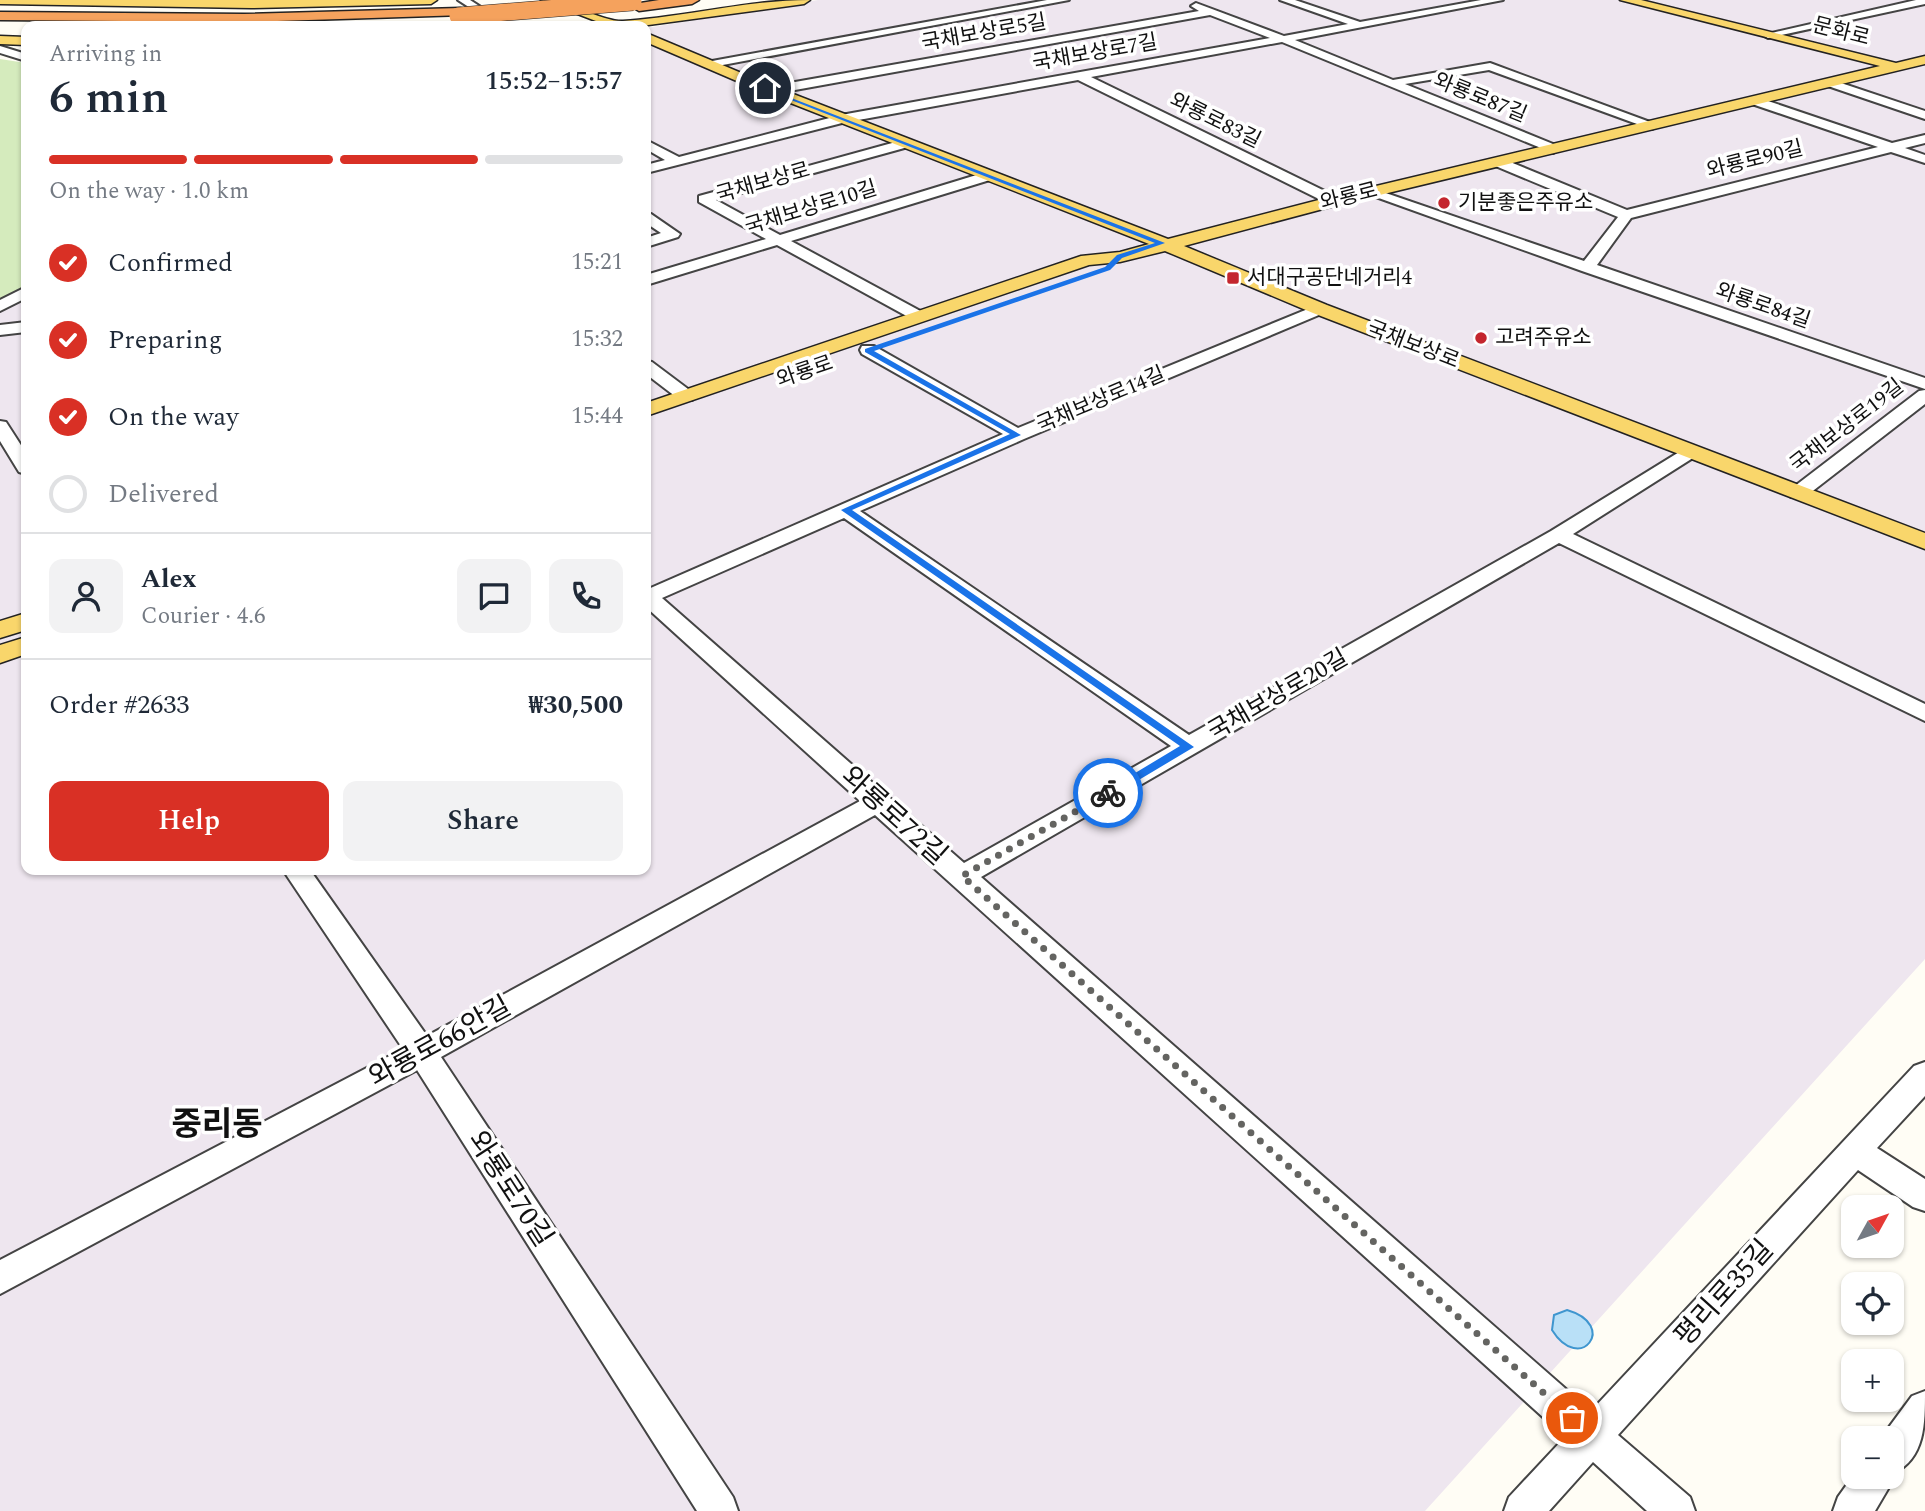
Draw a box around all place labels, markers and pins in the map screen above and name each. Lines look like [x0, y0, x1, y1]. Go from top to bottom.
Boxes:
pin [735, 58, 795, 118]
place label: 기분좋은주유소 [1458, 187, 1593, 219]
marker: 기분좋은주유소 [1436, 195, 1452, 211]
place label: 서대구공단네거리4 [1247, 262, 1413, 294]
marker: 서대구공단네거리4 [1225, 270, 1241, 286]
place label: 고려주유소 [1495, 322, 1592, 354]
marker: 고려주유소 [1473, 330, 1489, 346]
pin [1542, 1388, 1602, 1448]

